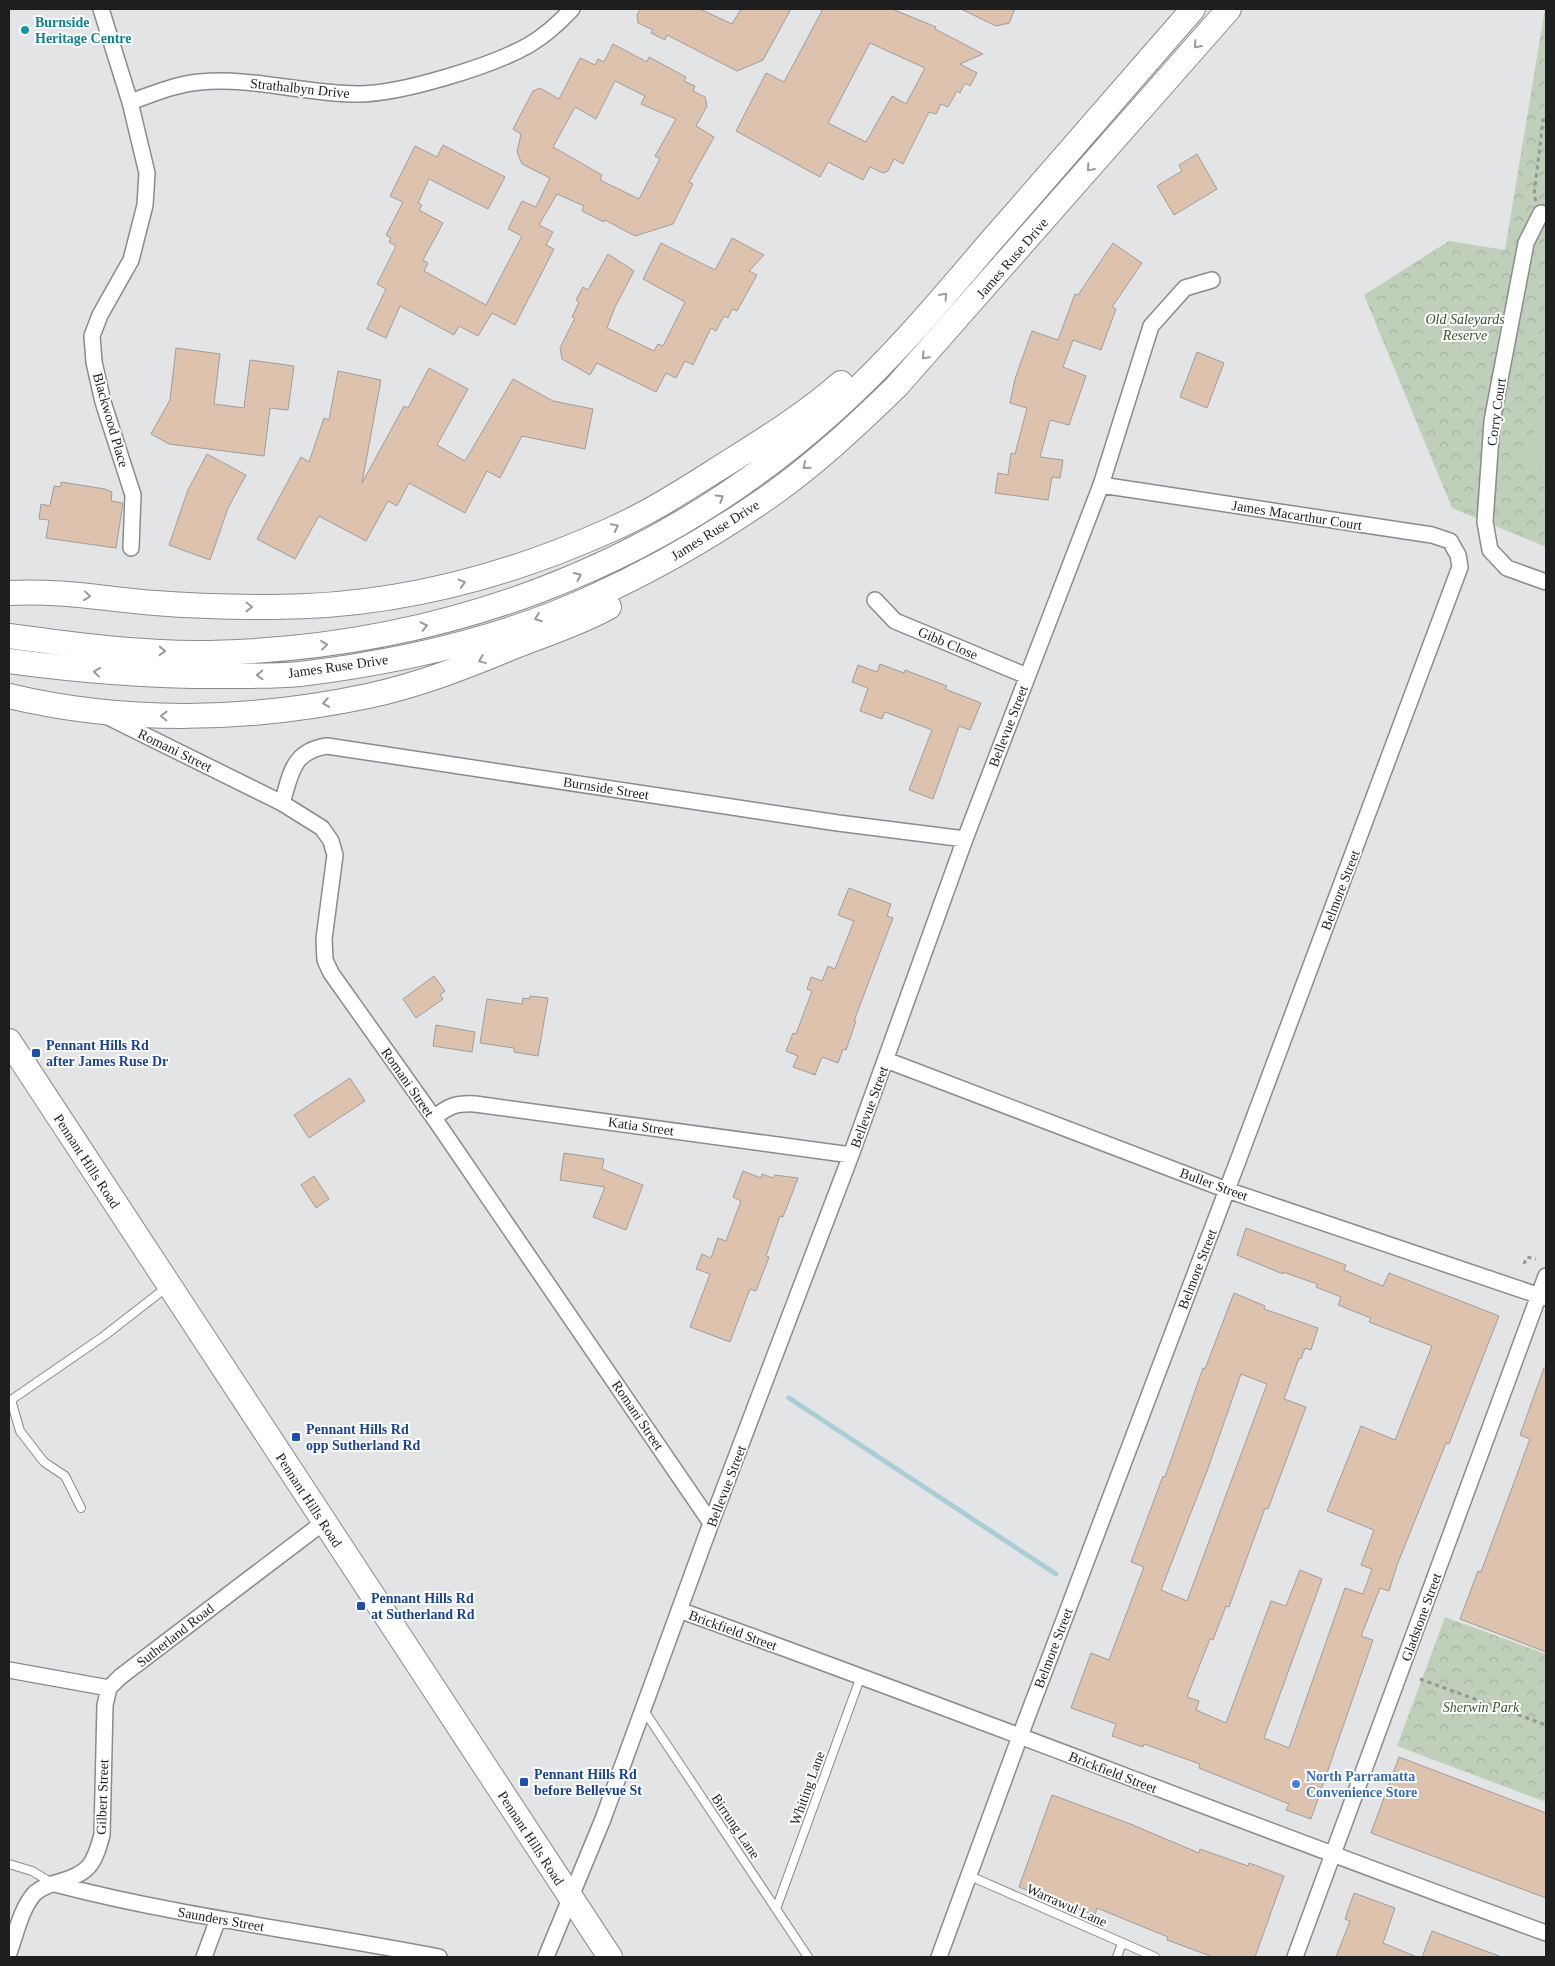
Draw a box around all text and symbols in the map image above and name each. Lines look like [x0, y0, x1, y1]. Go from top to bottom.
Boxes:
place label: Burnside Heritage Centre [35, 15, 132, 46]
marker: Burnside Heritage Centre [19, 24, 31, 36]
one-way arrow [1193, 40, 1202, 49]
street label: Strathalbyn Drive [249, 76, 350, 101]
one-way arrow [1087, 162, 1096, 171]
street label: James Ruse Drive [974, 215, 1051, 301]
one-way arrow [938, 293, 947, 302]
park label: Old Saleyards Reserve [1425, 312, 1505, 343]
one-way arrow [922, 350, 931, 359]
street label: Blackwood Place [90, 371, 131, 469]
street label: Corry Court [1484, 377, 1509, 447]
one-way arrow [803, 461, 812, 469]
one-way arrow [715, 495, 724, 505]
street label: James Ruse Drive [668, 497, 762, 564]
street label: James Macarthur Court [1231, 498, 1363, 533]
one-way arrow [609, 524, 618, 534]
one-way arrow [573, 571, 582, 582]
one-way arrow [458, 578, 467, 589]
one-way arrow [83, 590, 91, 601]
one-way arrow [245, 601, 253, 612]
one-way arrow [534, 613, 542, 623]
one-way arrow [419, 621, 428, 632]
street label: Gibb Close [916, 624, 980, 663]
one-way arrow [320, 640, 328, 651]
one-way arrow [158, 646, 166, 657]
street label: James Ruse Drive [287, 652, 389, 681]
one-way arrow [479, 654, 487, 664]
one-way arrow [93, 667, 101, 678]
one-way arrow [255, 670, 263, 681]
street label: Bellevue Street [986, 683, 1031, 769]
one-way arrow [322, 697, 331, 707]
one-way arrow [160, 711, 168, 721]
street label: Romani Street [135, 726, 214, 775]
street label: Burnside Street [562, 774, 650, 803]
street label: Belmore Street [1318, 848, 1363, 932]
place label: Pennant Hills Rd after James Ruse Dr [46, 1038, 168, 1069]
street label: Romani Street [378, 1045, 437, 1120]
marker: Pennant Hills Rd after James Ruse Dr [30, 1047, 42, 1059]
street label: Bellevue Street [848, 1064, 891, 1150]
street label: Pennant Hills Road [51, 1112, 123, 1211]
street label: Katia Street [607, 1114, 675, 1139]
street label: Buller Street [1178, 1165, 1250, 1204]
street label: Belmore Street [1175, 1227, 1220, 1311]
street label: Romani Street [609, 1378, 666, 1453]
place label: Pennant Hills Rd opp Sutherland Rd [306, 1422, 421, 1453]
marker: Pennant Hills Rd opp Sutherland Rd [290, 1431, 302, 1443]
street label: Bellevue Street [704, 1443, 749, 1529]
street label: Pennant Hills Road [273, 1451, 345, 1550]
street label: Gladstone Street [1399, 1571, 1444, 1663]
place label: Pennant Hills Rd at Sutherland Rd [371, 1591, 475, 1622]
marker: Pennant Hills Rd at Sutherland Rd [355, 1600, 367, 1612]
street label: Sutherland Road [134, 1601, 217, 1670]
street label: Belmore Street [1031, 1606, 1076, 1690]
street label: Brickfield Street [687, 1608, 779, 1653]
park label: Sherwin Park [1443, 1700, 1520, 1715]
street label: Whiting Lane [787, 1749, 828, 1827]
street label: Brickfield Street [1067, 1749, 1159, 1796]
street label: Gilbert Street [94, 1759, 111, 1835]
place label: Pennant Hills Rd before Bellevue St [534, 1767, 642, 1798]
place label: North Parramatta Convenience Store [1306, 1769, 1417, 1800]
marker: Pennant Hills Rd before Bellevue St [518, 1776, 530, 1788]
marker: North Parramatta Convenience Store [1290, 1778, 1302, 1790]
street label: Pennant Hills Road [495, 1789, 567, 1888]
street label: Birrung Lane [708, 1791, 763, 1862]
street label: Warrawul Lane [1024, 1881, 1109, 1930]
street label: Saunders Street [177, 1905, 265, 1934]

